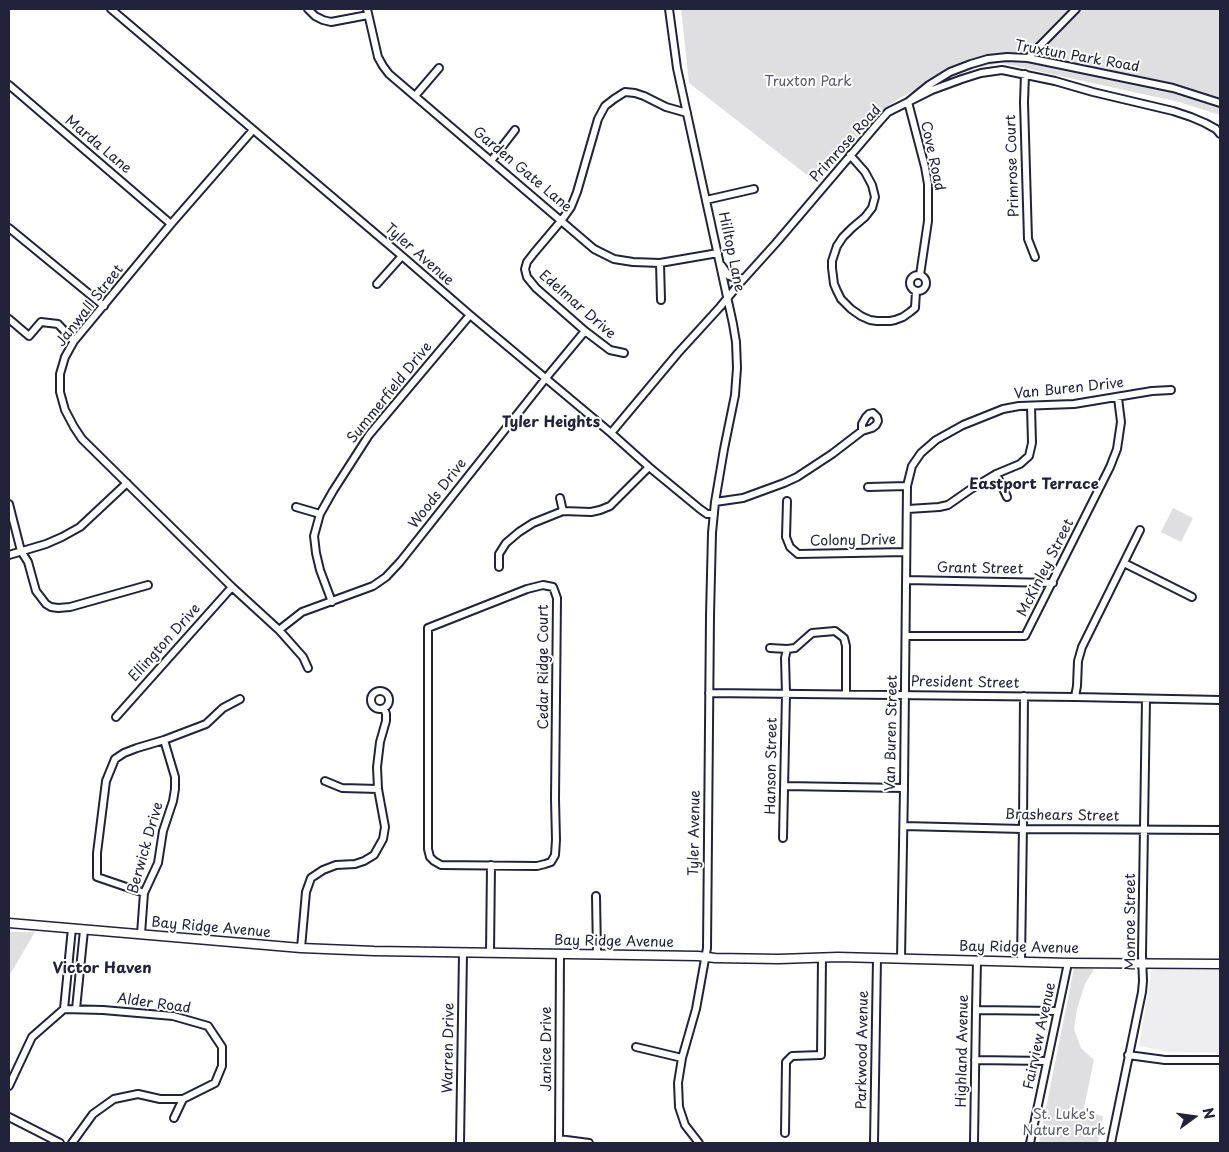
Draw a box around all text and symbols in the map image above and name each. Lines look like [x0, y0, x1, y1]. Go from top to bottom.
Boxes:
street label: Truxtun Park Road [1013, 38, 1141, 76]
park label: Truxton Park [764, 74, 852, 90]
street label: Primrose Road [807, 102, 885, 186]
street label: Marda Lane [61, 112, 135, 178]
street label: Primrose Court [1003, 114, 1023, 218]
street label: Cove Road [916, 120, 948, 192]
street label: Garden Gate Lane [469, 124, 575, 216]
street label: Hilltop Lane [714, 210, 748, 294]
street label: Tyler Avenue [381, 221, 457, 289]
street label: Janwall Street [53, 262, 127, 350]
street label: Edelmar Drive [535, 267, 619, 343]
street label: Summerfield Drive [344, 339, 436, 447]
street label: Van Buren Drive [1013, 375, 1125, 403]
district label: Tyler Heights [502, 414, 600, 432]
street label: Woods Drive [406, 456, 470, 532]
district label: Eastport Terrace [969, 476, 1099, 494]
street label: McKinley Street [1014, 516, 1078, 620]
street label: Colony Drive [810, 532, 896, 550]
street label: Grant Street [937, 560, 1023, 578]
street label: Ellington Drive [126, 601, 204, 685]
street label: Cedar Ridge Court [536, 605, 552, 729]
street label: President Street [911, 674, 1019, 692]
street label: Van Buren Street [883, 675, 901, 791]
street label: Hanson Street [763, 717, 781, 815]
street label: Tyler Avenue [686, 790, 704, 876]
street label: Berwick Drive [125, 800, 167, 896]
street label: Brashears Street [1005, 807, 1119, 825]
street label: Monroe Street [1123, 873, 1139, 971]
street label: Bay Ridge Avenue [151, 914, 271, 942]
street label: Bay Ridge Avenue [554, 933, 674, 951]
street label: Bay Ridge Avenue [959, 939, 1079, 957]
district label: Victor Haven [52, 960, 152, 978]
street label: Fairview Avenue [1020, 981, 1060, 1091]
street label: Alder Road [116, 991, 192, 1017]
street label: Parkwood Avenue [854, 991, 872, 1109]
street label: Highland Avenue [954, 994, 972, 1108]
street label: Warren Drive [440, 1003, 458, 1093]
street label: Janice Drive [539, 1007, 555, 1091]
north arrow [1169, 1092, 1219, 1142]
text: N [1198, 1105, 1221, 1121]
park label: St. Luke's Nature Park [1022, 1107, 1106, 1140]

